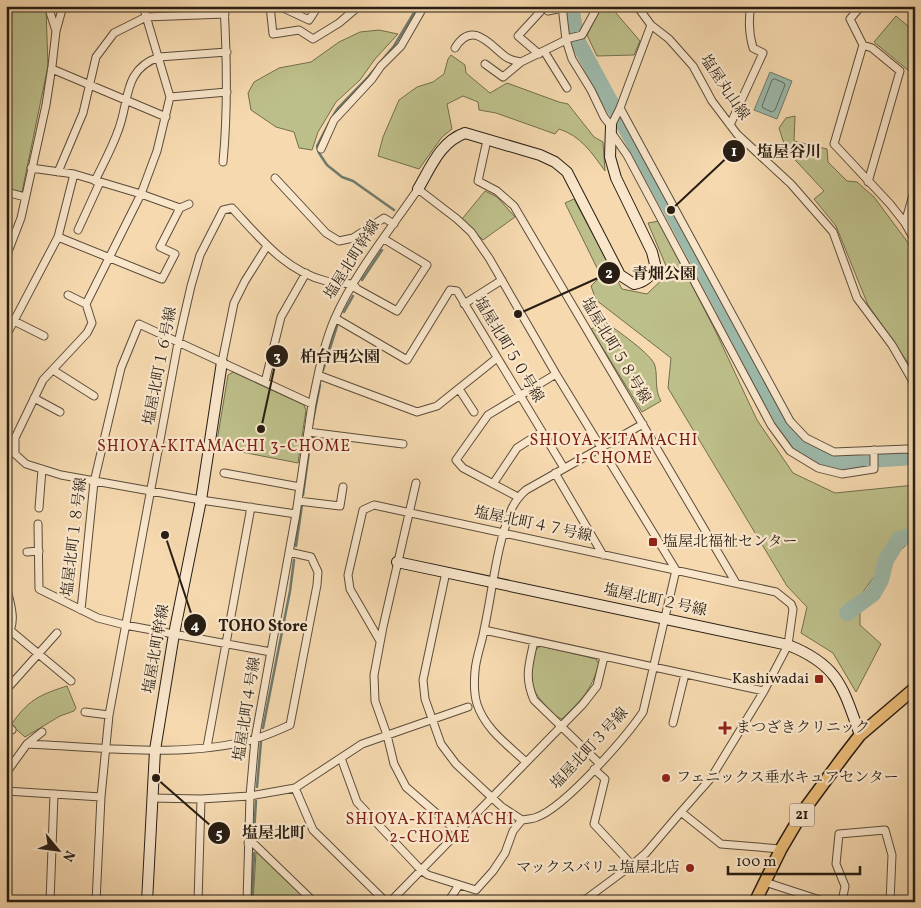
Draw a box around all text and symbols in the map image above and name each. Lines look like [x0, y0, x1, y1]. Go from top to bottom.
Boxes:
street label: 塩屋丸山線 [694, 51, 754, 125]
callout: 塩屋谷川 [722, 136, 831, 167]
text: 1 [731, 142, 737, 163]
text: 塩屋谷川 [757, 142, 821, 164]
street label: 塩屋北町幹線 [320, 216, 386, 304]
callout: 青畑公園 [597, 257, 706, 288]
text: 2 [605, 264, 613, 285]
text: 青畑公園 [632, 264, 696, 286]
street label: 塩屋北町５０号線 [468, 293, 548, 407]
street label: 塩屋北町５８号線 [575, 294, 655, 408]
street label: 塩屋北町１６号線 [139, 305, 183, 427]
callout: 柏台西公園 [265, 341, 390, 372]
text: 3 [273, 347, 281, 368]
text: 柏台西公園 [300, 347, 380, 369]
district label: SHIOYA-KITAMACHI 1-CHOME [529, 430, 699, 470]
district label: SHIOYA-KITAMACHI 3-CHOME [97, 436, 351, 458]
street label: 塩屋北町１８号線 [57, 476, 93, 598]
street label: 塩屋北町４７号線 [472, 502, 594, 548]
place label: 塩屋北福祉センター [663, 532, 797, 553]
marker: 塩屋北福祉センター [647, 536, 659, 548]
street label: 塩屋北町２号線 [601, 580, 709, 622]
street label: 塩屋北町幹線 [139, 603, 175, 695]
callout: TOHO Store [183, 609, 317, 640]
text: 4 [190, 616, 200, 637]
text: TOHO Store [218, 616, 308, 638]
street label: 塩屋北町４号線 [229, 655, 267, 763]
place label: Kashiwadai [732, 669, 809, 690]
marker: Kashiwadai [813, 673, 825, 685]
street label: 塩屋北町３号線 [547, 703, 633, 795]
place label: まつざきクリニック [736, 718, 870, 739]
marker: まつざきクリニック [718, 721, 732, 735]
place label: フェニックス垂水キュアセンター [676, 768, 899, 789]
marker: フェニックス垂水キュアセンター [660, 772, 672, 784]
road number: 21 [790, 804, 814, 826]
district label: SHIOYA-KITAMACHI 2-CHOME [345, 809, 515, 849]
callout: 塩屋北町 [207, 817, 316, 848]
text: 塩屋北町 [242, 823, 306, 845]
text: 5 [215, 824, 223, 845]
north arrow [32, 826, 82, 876]
scale bar [728, 843, 861, 875]
text: N [57, 847, 79, 865]
text: 100 m [736, 852, 776, 873]
place label: マックスバリュ塩屋北店 [516, 858, 680, 879]
marker: マックスバリュ塩屋北店 [684, 862, 696, 874]

